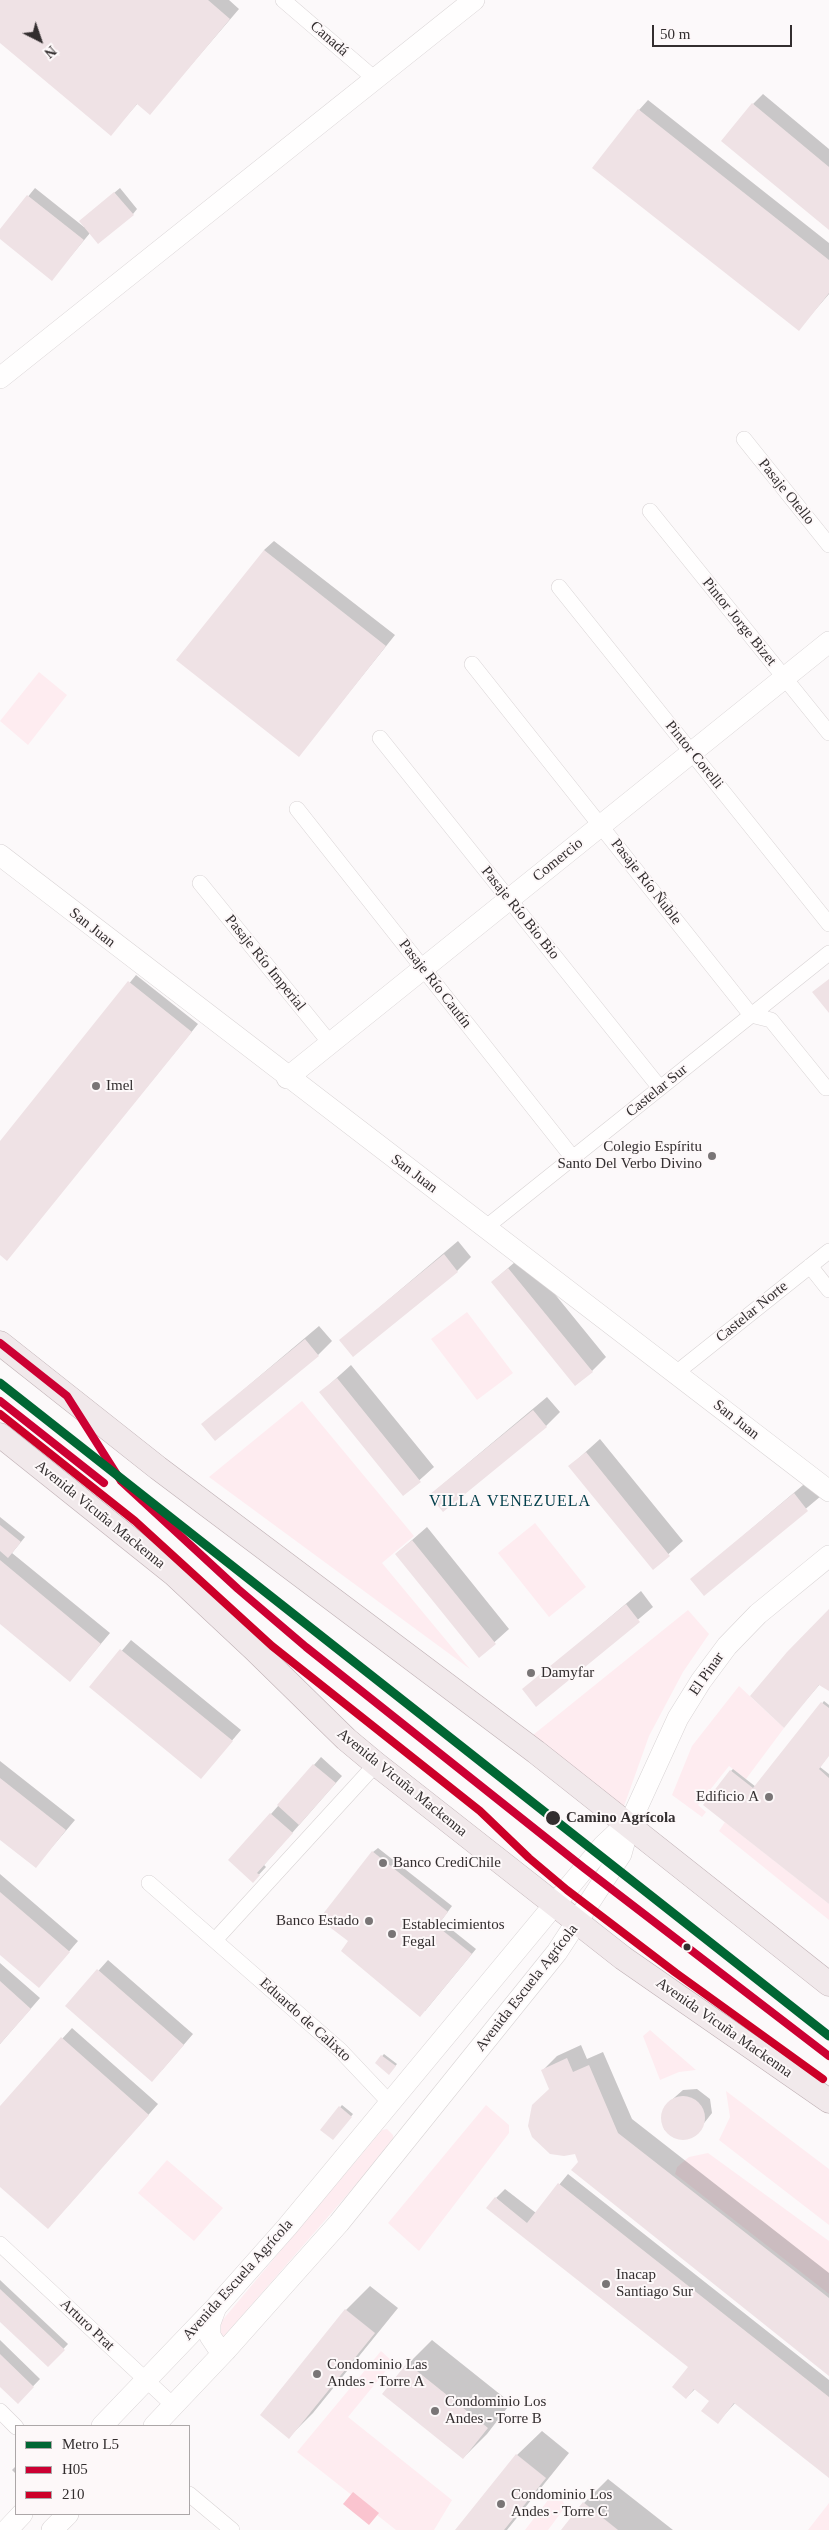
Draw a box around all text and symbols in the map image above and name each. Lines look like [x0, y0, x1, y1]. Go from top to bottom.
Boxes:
north arrow [15, 15, 65, 65]
scale bar [654, 15, 794, 47]
street label: Canadá [306, 17, 352, 61]
text: 50 m [660, 26, 690, 42]
text: N [41, 43, 59, 61]
street label: Pasaje Otello [754, 455, 818, 529]
street label: Pintor Jorge Bizet [698, 574, 780, 670]
street label: Pintor Corelli [661, 717, 727, 793]
street label: Comercio [529, 834, 587, 886]
street label: Pasaje Río Ñuble [607, 835, 685, 929]
street label: Pasaje Río Bio Bio [477, 863, 563, 963]
street label: San Juan [65, 904, 119, 952]
street label: Pasaje Río Imperial [221, 911, 309, 1015]
street label: Pasaje Río Cautín [395, 936, 475, 1032]
street label: Castelar Sur [623, 1061, 691, 1121]
place label: Imel [106, 1077, 133, 1095]
marker: Imel [90, 1080, 102, 1092]
place label: Colegio Espíritu Santo Del Verbo Divino [557, 1138, 702, 1173]
marker: Colegio Espíritu Santo Del Verbo Divino [706, 1150, 718, 1162]
street label: San Juan [387, 1151, 441, 1197]
street label: Castelar Norte [713, 1278, 791, 1346]
street label: San Juan [709, 1396, 763, 1444]
street label: Avenida Vicuña Mackenna [31, 1457, 169, 1573]
district label: VILLA VENEZUELA [427, 1492, 593, 1512]
street label: El Pinar [686, 1649, 728, 1699]
place label: Damyfar [541, 1664, 594, 1682]
marker: Damyfar [525, 1667, 537, 1679]
street label: Avenida Vicuña Mackenna [333, 1725, 471, 1841]
place label: Edificio A [696, 1788, 759, 1806]
marker: Edificio A [763, 1791, 775, 1803]
marker: Camino Agrícola [544, 1809, 562, 1827]
place label: Camino Agrícola [566, 1809, 676, 1827]
place label: Banco CrediChile [393, 1854, 501, 1872]
marker: Banco CrediChile [377, 1857, 389, 1869]
place label: Banco Estado [276, 1912, 359, 1930]
marker: Banco Estado [363, 1915, 375, 1927]
place label: Establecimientos Fegal [402, 1916, 504, 1951]
street label: Avenida Escuela Agrícola [472, 1921, 582, 2055]
marker: Establecimientos Fegal [386, 1928, 398, 1940]
unlabelled marker [682, 1942, 692, 1952]
street label: Eduardo de Calixto [256, 1974, 354, 2066]
street label: Avenida Vicuña Mackenna [652, 1974, 796, 2082]
street label: Avenida Escuela Agrícola [179, 2216, 297, 2344]
place label: Inacap Santiago Sur [616, 2266, 693, 2301]
marker: Inacap Santiago Sur [600, 2278, 612, 2290]
street label: Arturo Prat [56, 2295, 118, 2355]
place label: Condominio Las Andes - Torre A [327, 2356, 427, 2391]
marker: Condominio Las Andes - Torre A [311, 2368, 323, 2380]
place label: Condominio Los Andes - Torre B [445, 2393, 546, 2428]
marker: Condominio Los Andes - Torre B [429, 2405, 441, 2417]
legend [15, 2425, 190, 2515]
text: Metro L5 [62, 2436, 119, 2452]
text: H05 [62, 2461, 88, 2477]
text: 210 [62, 2486, 85, 2502]
place label: Condominio Los Andes - Torre C [511, 2486, 612, 2521]
marker: Condominio Los Andes - Torre C [495, 2498, 507, 2510]

